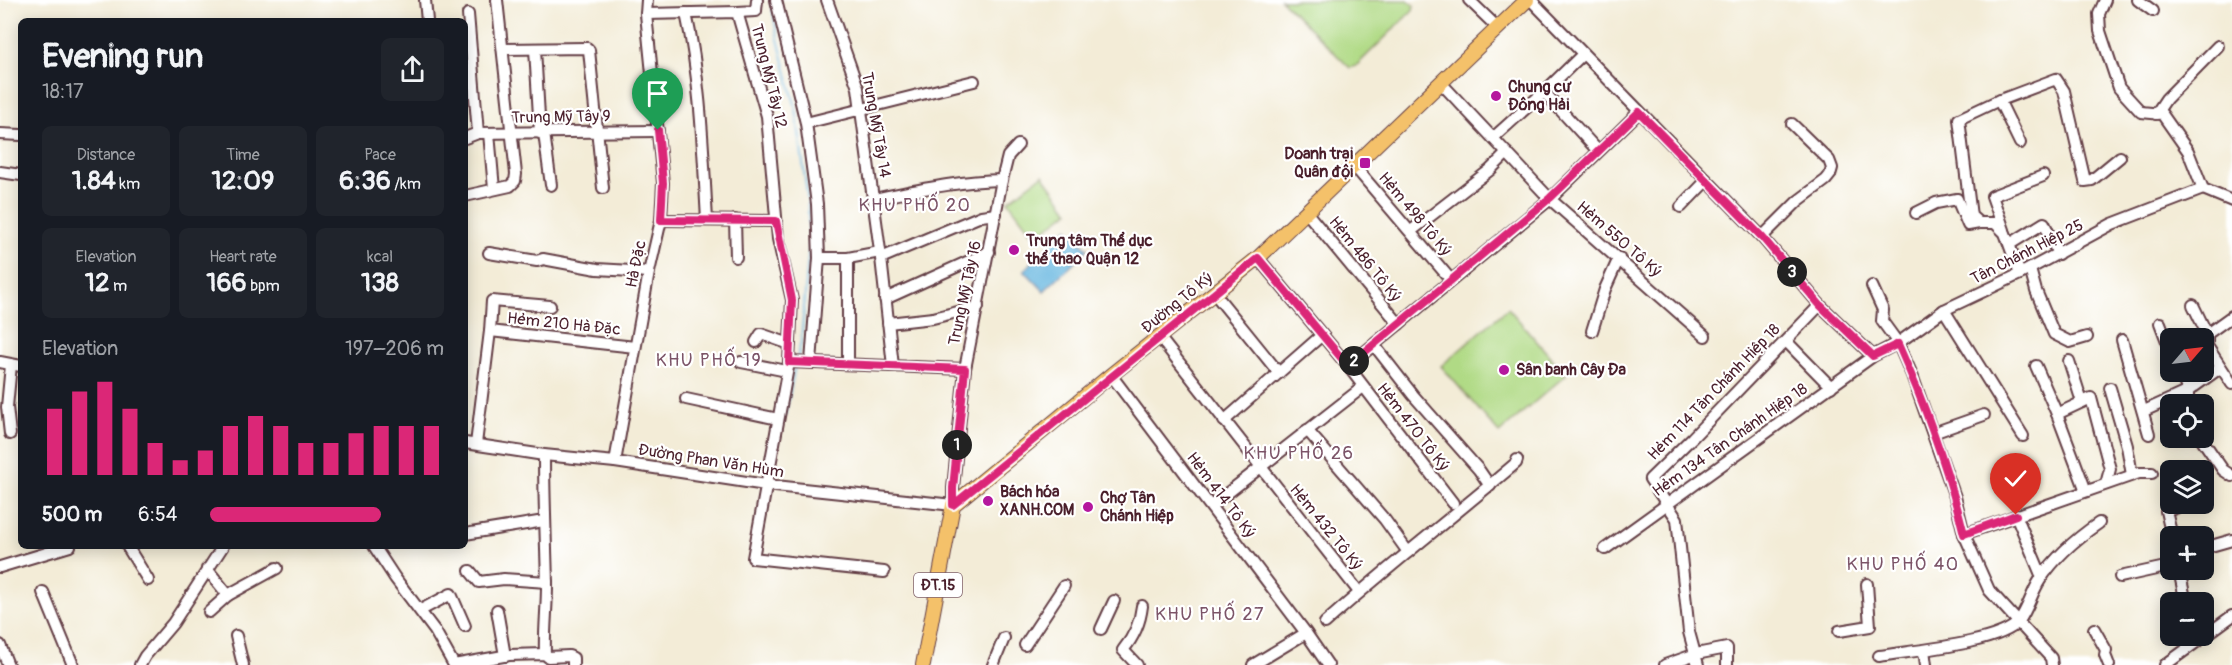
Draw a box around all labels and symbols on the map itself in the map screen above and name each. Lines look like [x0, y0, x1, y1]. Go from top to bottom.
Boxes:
street label: Trung Mỹ Tây 12 [746, 22, 792, 130]
pin [632, 68, 683, 130]
street label: Trung Mỹ Tây 14 [857, 71, 895, 179]
place label: Chung cư Đông Hải [1508, 77, 1572, 115]
marker: Chung cư Đông Hải [1489, 89, 1503, 103]
street label: Trung Mỹ Tây 9 [511, 106, 611, 128]
place label: Doanh trại Quân đội [1284, 144, 1353, 182]
marker: Doanh trại Quân đội [1358, 156, 1372, 170]
street label: Hẻm 498 Tô Ký [1374, 168, 1456, 260]
district label: KHU PHỐ 20 [859, 191, 971, 217]
street label: Hẻm 550 Tô Ký [1573, 197, 1666, 281]
street label: Hẻm 486 Tô Ký [1324, 212, 1406, 306]
street label: Tân Chánh Hiệp 25 [1967, 215, 2087, 289]
place label: Trung tâm Thể dục thể thao Quận 12 [1025, 231, 1153, 269]
street label: Hà Đặc [621, 238, 651, 290]
street label: Trung Mỹ Tây 16 [944, 239, 986, 347]
marker: Trung tâm Thể dục thể thao Quận 12 [1007, 243, 1021, 257]
pin: 3 [1777, 257, 1807, 287]
street label: Đường Tô Ký [1137, 268, 1217, 338]
street label: Hẻm 210 Hà Đặc [506, 308, 622, 340]
street label: Hẻm 114 Tân Chánh Hiệp 18 [1644, 320, 1784, 464]
north arrow [2160, 328, 2214, 382]
district label: KHU PHỐ 19 [656, 346, 762, 372]
pin: 2 [1339, 346, 1369, 376]
place label: Sân banh Cây Đa [1516, 360, 1627, 380]
marker: Sân banh Cây Đa [1497, 363, 1511, 377]
street label: Hẻm 470 Tô Ký [1372, 379, 1454, 475]
street label: Hẻm 134 Tân Chánh Hiệp 18 [1649, 379, 1811, 501]
pin: 1 [942, 430, 972, 460]
district label: KHU PHỐ 26 [1244, 439, 1354, 465]
street label: Đường Phan Văn Hùm [637, 440, 785, 482]
street label: Hẻm 414 Tô Ký [1182, 448, 1260, 542]
pin [1990, 453, 2041, 515]
street label: Hẻm 432 Tô Ký [1285, 480, 1367, 574]
place label: Bách hóa XANH.COM [1000, 482, 1075, 520]
place label: Chợ Tân Chánh Hiệp [1100, 488, 1174, 526]
marker: Bách hóa XANH.COM [981, 494, 995, 508]
marker: Chợ Tân Chánh Hiệp [1081, 500, 1095, 514]
district label: KHU PHỐ 40 [1846, 550, 1960, 576]
road number: ĐT.15 [914, 573, 962, 597]
district label: KHU PHỐ 27 [1155, 600, 1265, 626]

